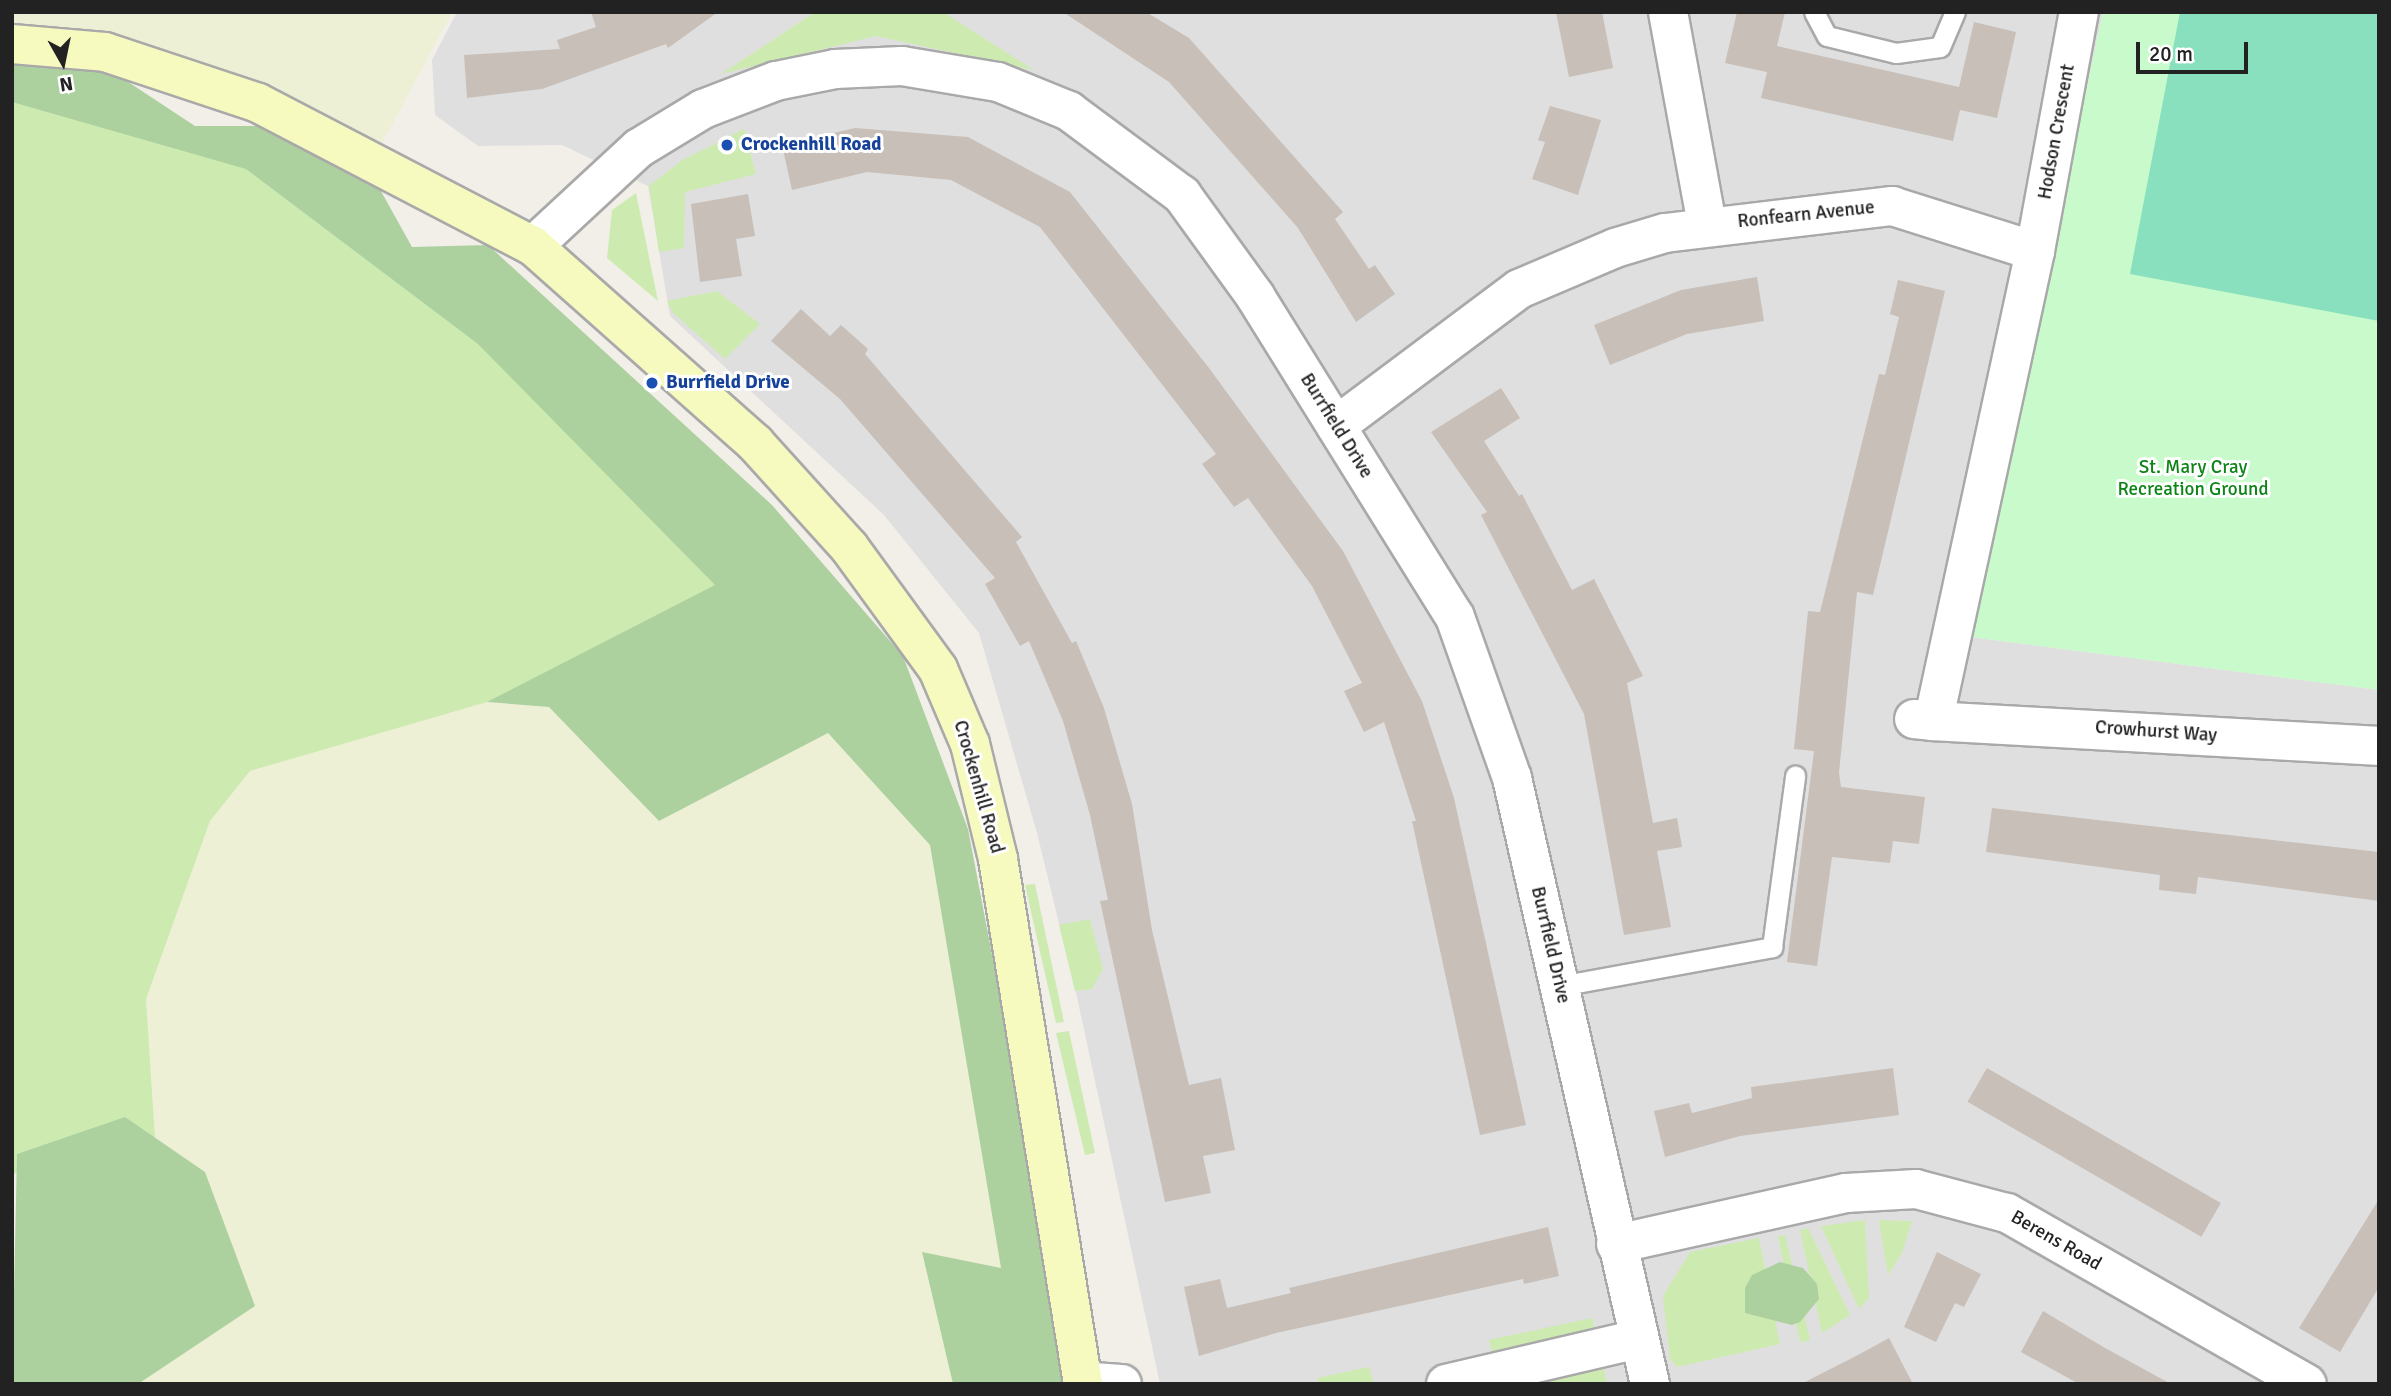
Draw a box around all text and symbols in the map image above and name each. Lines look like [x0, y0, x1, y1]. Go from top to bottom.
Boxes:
north arrow [28, 28, 98, 98]
scale bar [2139, 28, 2251, 72]
text: 20 m [2149, 41, 2193, 67]
street label: Hodson Crescent [2034, 63, 2080, 201]
text: N [58, 71, 75, 97]
place label: Crockenhill Road [741, 134, 881, 156]
marker: Crockenhill Road [719, 137, 735, 153]
street label: Ronfearn Avenue [1736, 196, 1876, 234]
street label: Burrfield Drive [1295, 369, 1377, 483]
place label: Burrfield Drive [666, 372, 790, 394]
marker: Burrfield Drive [644, 375, 660, 391]
park label: St. Mary Cray Recreation Ground [2117, 457, 2269, 501]
street label: Crowhurst Way [2094, 716, 2218, 748]
street label: Crockenhill Road [948, 718, 1008, 856]
street label: Burrfield Drive [1525, 884, 1575, 1006]
street label: Berens Road [2007, 1206, 2105, 1276]

